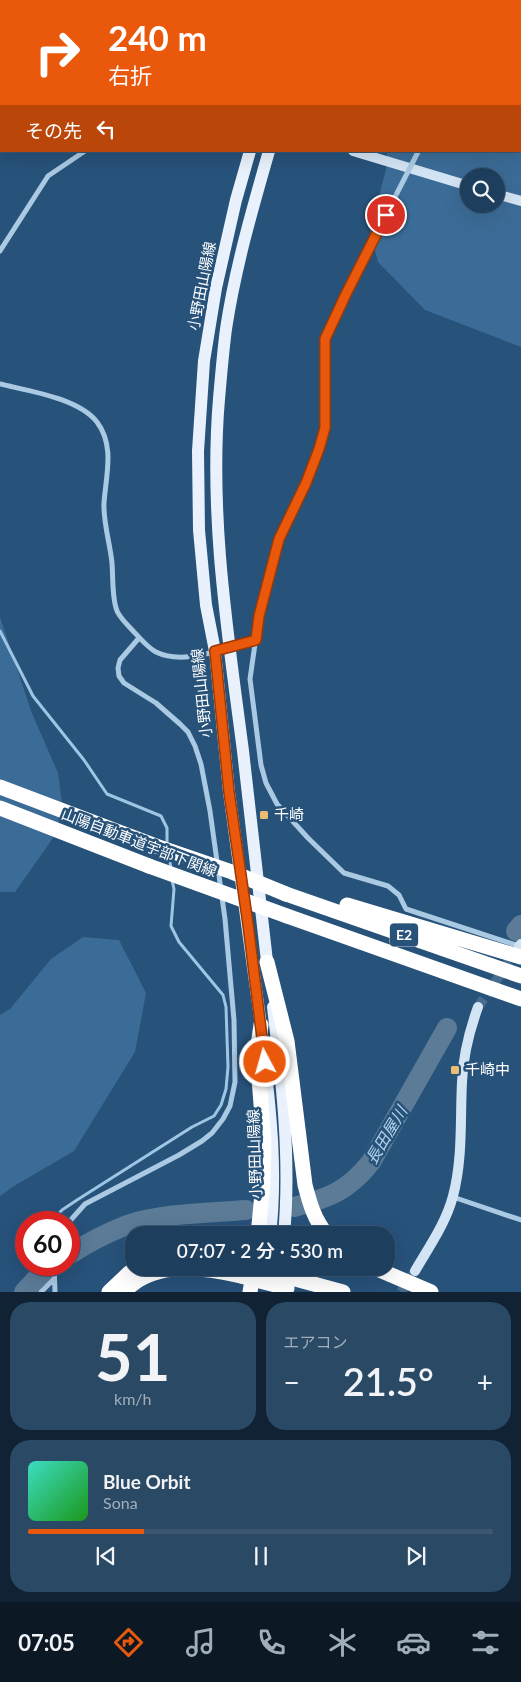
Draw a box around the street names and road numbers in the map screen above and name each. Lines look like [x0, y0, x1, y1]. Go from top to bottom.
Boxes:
street label: 小野田山陽線 [184, 240, 218, 332]
street label: 小野田山陽線 [187, 647, 215, 739]
street label: 山陽自動車道宇部下関線 [59, 804, 220, 880]
road number: E2 [390, 924, 418, 946]
street label: 小野田山陽線 [243, 1109, 265, 1199]

